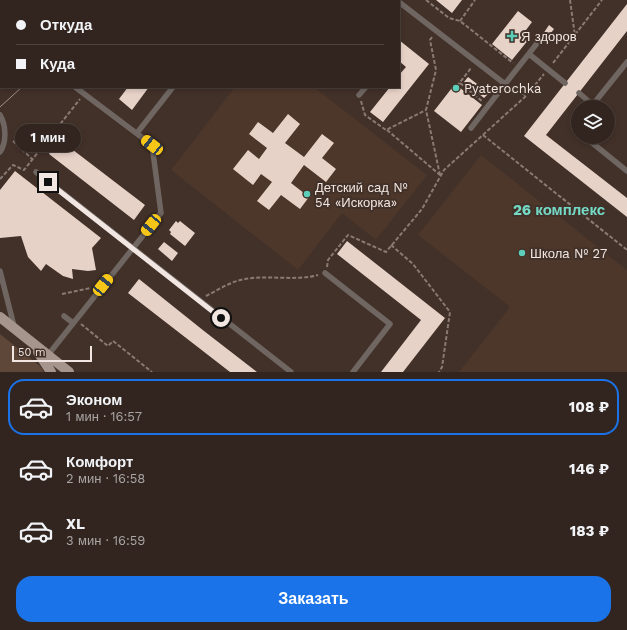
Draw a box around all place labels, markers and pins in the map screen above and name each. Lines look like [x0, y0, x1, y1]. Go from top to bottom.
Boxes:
place label: Я здоров [521, 29, 577, 44]
marker: Я здоров [506, 30, 518, 42]
place label: Pyaterochka [464, 81, 542, 96]
marker: Pyaterochka [451, 83, 461, 93]
place label: Детский сад № 54 «Искорка» [315, 180, 408, 210]
marker: Детский сад № 54 «Искорка» [302, 189, 312, 199]
place label: Школа № 27 [530, 246, 607, 261]
marker: Школа № 27 [517, 248, 527, 258]

